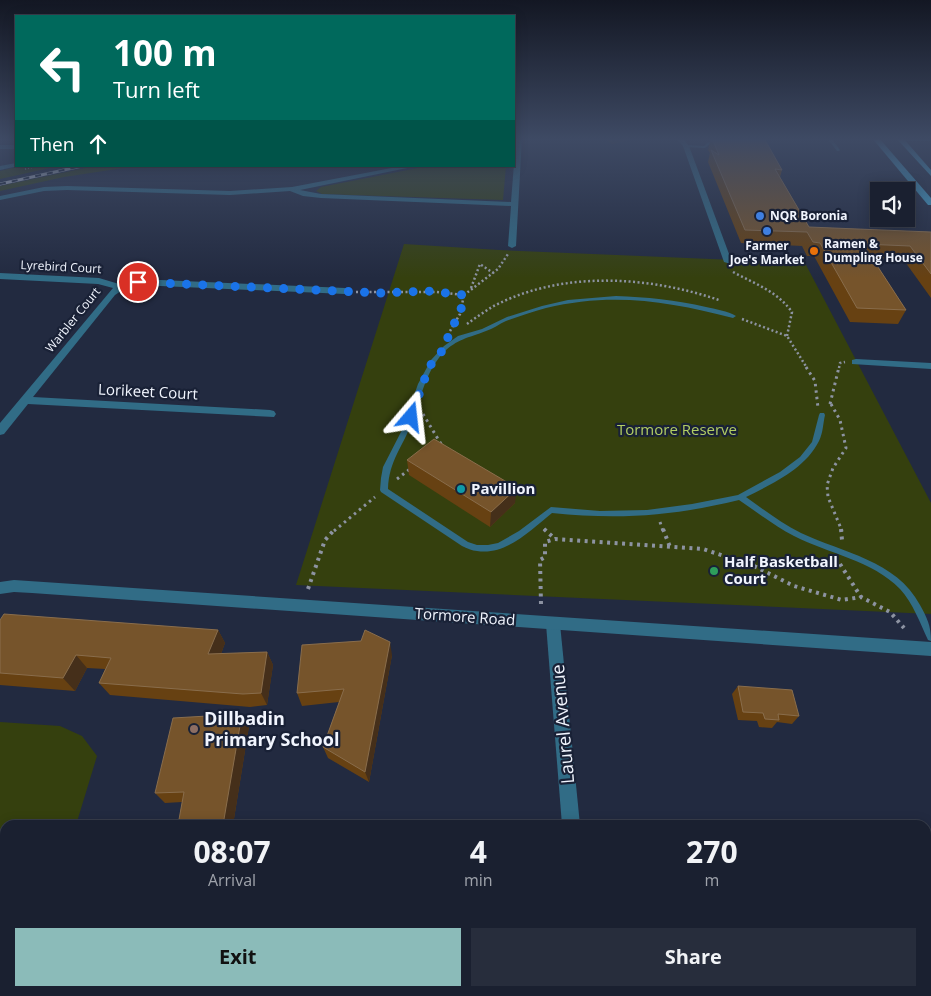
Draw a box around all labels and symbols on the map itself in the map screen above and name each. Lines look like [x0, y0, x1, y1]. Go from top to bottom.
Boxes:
place label: NQR Boronia [770, 207, 848, 224]
marker: NQR Boronia [754, 210, 766, 222]
marker: Farmer Joe's Market [761, 225, 773, 237]
place label: Ramen & Dumpling House [824, 235, 923, 266]
place label: Farmer Joe's Market [729, 237, 804, 268]
marker: Ramen & Dumpling House [808, 245, 820, 257]
street label: Lyrebird Court [20, 256, 102, 277]
pin [117, 261, 159, 303]
street label: Warbler Court [41, 284, 104, 356]
street label: Lorikeet Court [98, 378, 198, 404]
position arrow [384, 390, 436, 442]
park label: Tormore Reserve [617, 419, 737, 439]
place label: Pavillion [471, 478, 535, 498]
marker: Pavillion [455, 483, 467, 495]
place label: Half Basketball Court [724, 551, 838, 588]
marker: Half Basketball Court [708, 565, 720, 577]
street label: Tormore Road [414, 603, 516, 629]
street label: Laurel Avenue [545, 663, 579, 785]
place label: Dillbadin Primary School [204, 706, 339, 751]
marker: Dillbadin Primary School [188, 723, 200, 735]

